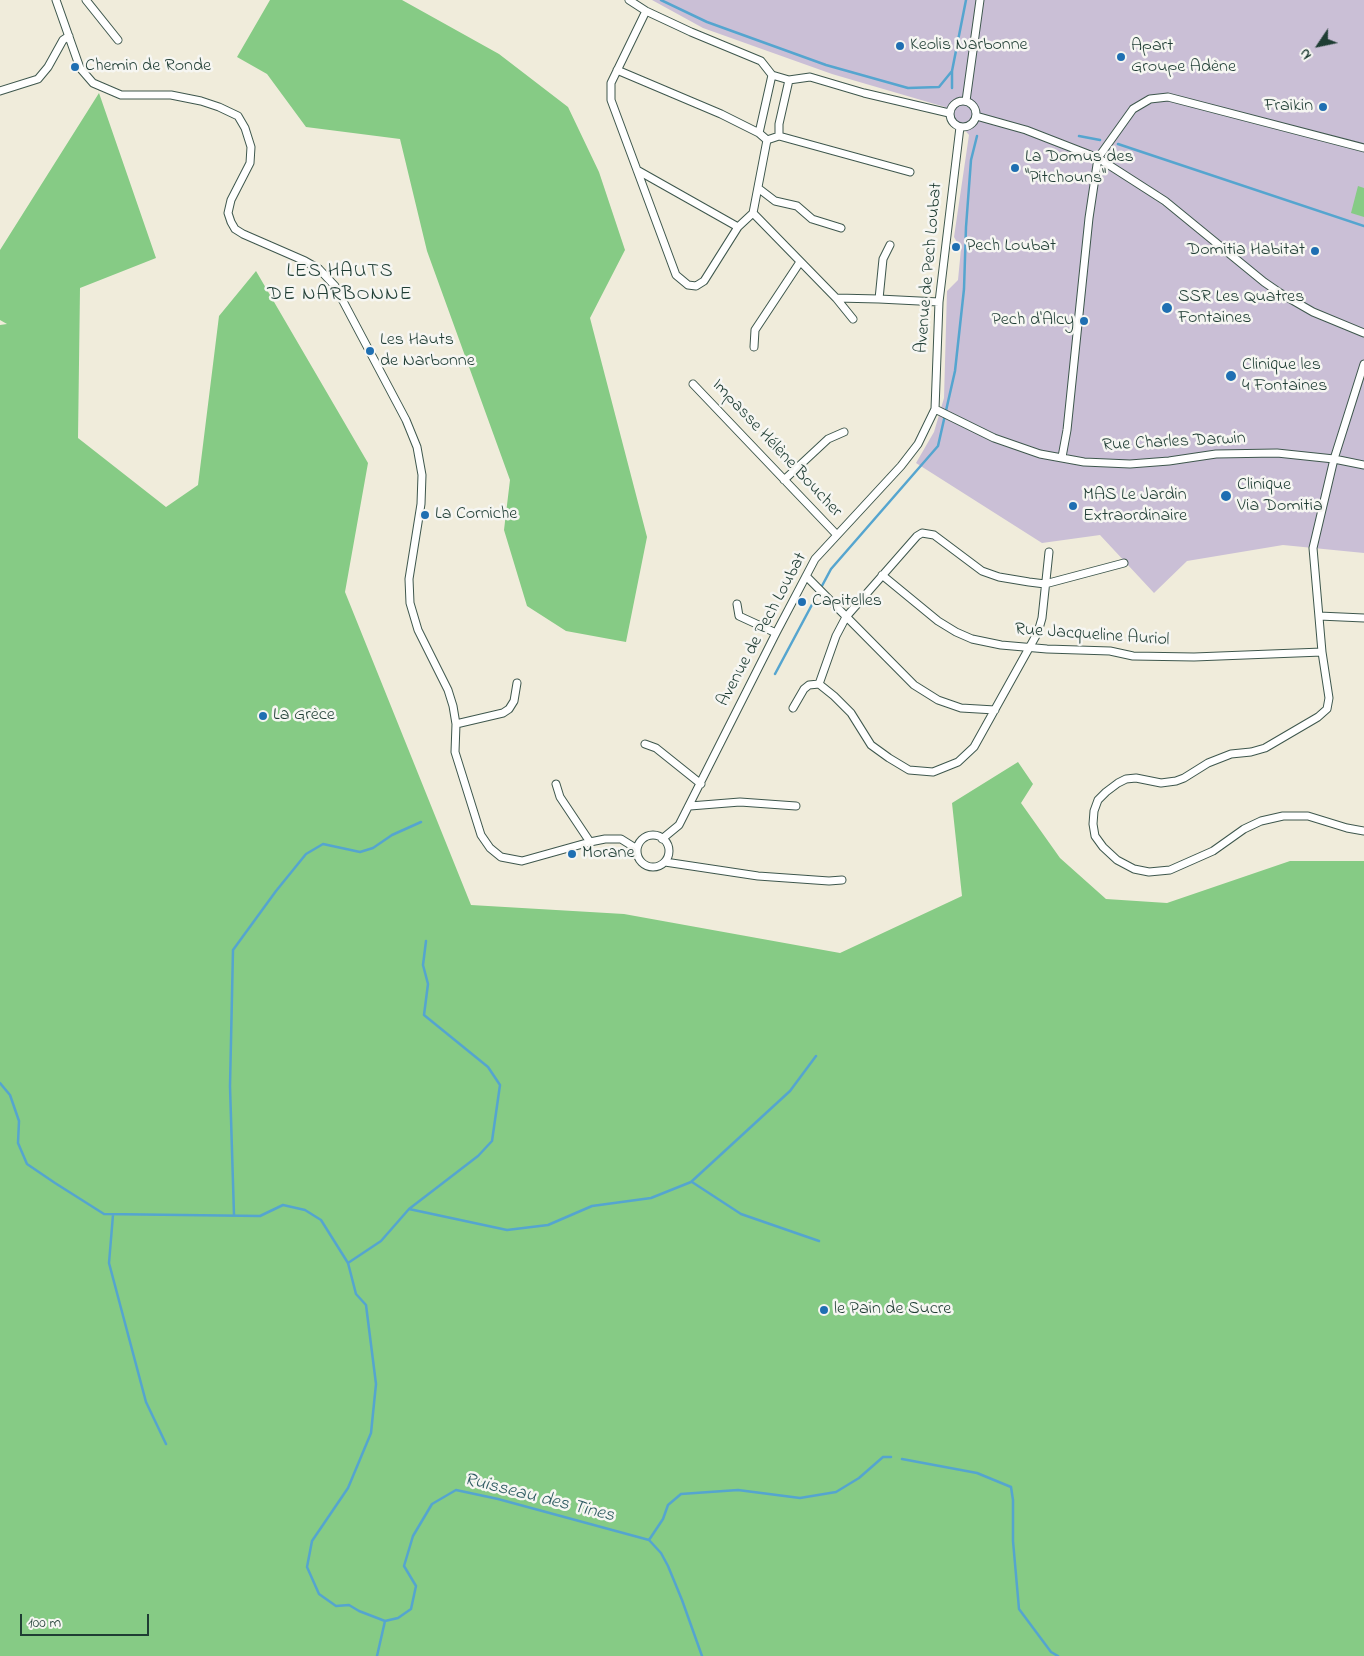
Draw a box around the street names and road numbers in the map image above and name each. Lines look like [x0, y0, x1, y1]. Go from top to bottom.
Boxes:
street label: Avenue de Pech Loubat [912, 182, 948, 354]
street label: Impasse Hélène Boucher [706, 375, 846, 523]
street label: Rue Charles Darwin [1102, 428, 1246, 458]
street label: Avenue de Pech Loubat [713, 549, 813, 711]
street label: Rue Jacqueline Auriol [1014, 620, 1170, 652]

